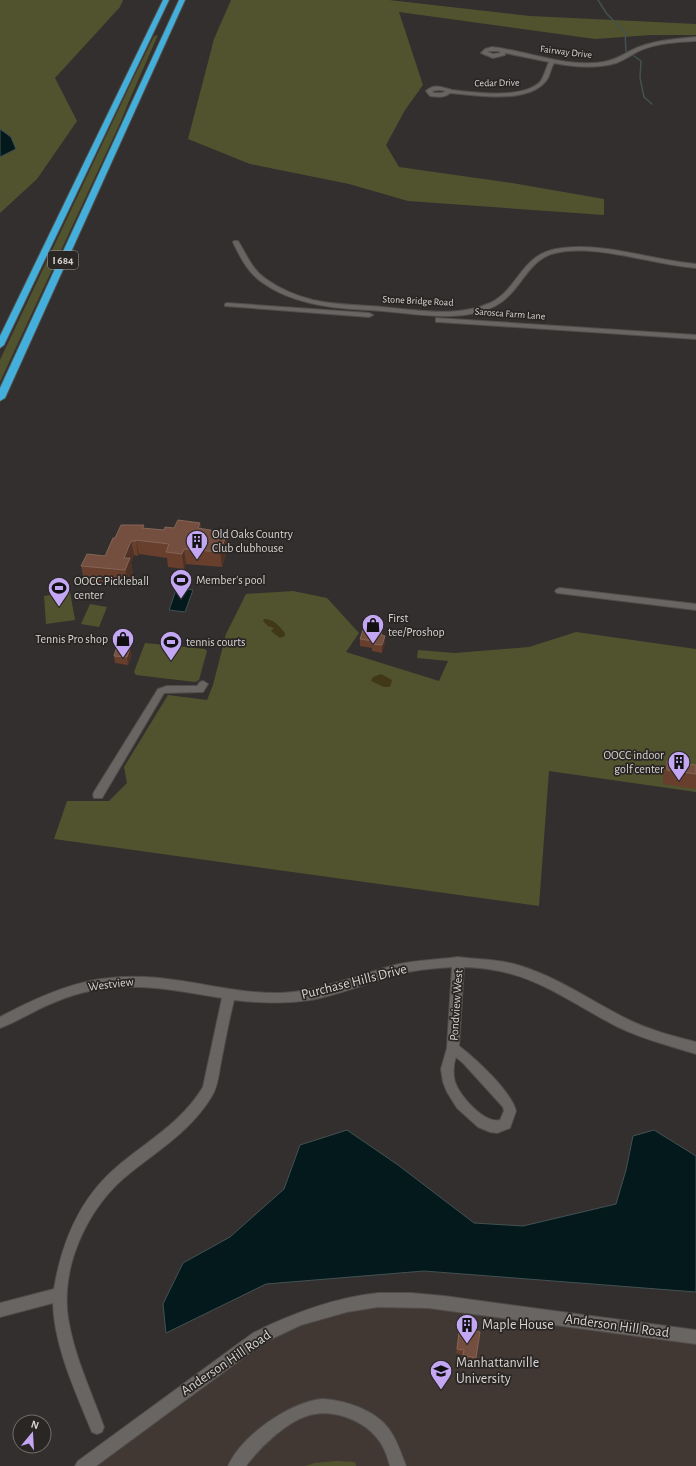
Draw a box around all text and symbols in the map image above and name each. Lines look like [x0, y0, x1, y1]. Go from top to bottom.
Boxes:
street label: Fairway Drive [539, 44, 593, 60]
street label: Cedar Drive [474, 78, 520, 88]
road number: I 684 [48, 251, 78, 269]
street label: Stone Bridge Road [382, 294, 454, 308]
street label: Sarosca Farm Lane [474, 307, 546, 321]
building icon: Old Oaks Country Club clubhouse [184, 528, 210, 561]
place label: Old Oaks Country Club clubhouse [212, 528, 293, 554]
sports icon: Member's pool [168, 567, 194, 600]
place label: Member's pool [196, 574, 265, 586]
sports icon: OOCC Pickleball center [46, 575, 72, 608]
place label: OOCC Pickleball center [74, 575, 149, 601]
shop icon: First tee/Proshop [360, 612, 386, 645]
place label: First tee/Proshop [388, 612, 445, 638]
shop icon: Tennis Pro shop [110, 626, 136, 659]
sports icon: tennis courts [158, 629, 184, 662]
place label: Tennis Pro shop [35, 633, 108, 645]
place label: tennis courts [186, 636, 245, 648]
place label: OOCC indoor golf center [603, 749, 664, 775]
building icon: OOCC indoor golf center [666, 749, 692, 782]
street label: Purchase Hills Drive [300, 962, 408, 1002]
street label: Pondview West [448, 969, 464, 1041]
street label: Westview [88, 975, 134, 993]
building icon: Maple House [454, 1312, 480, 1345]
street label: Anderson Hill Road [564, 1312, 670, 1340]
place label: Maple House [482, 1318, 554, 1332]
street label: Anderson Hill Road [179, 1328, 273, 1398]
place label: Manhattanville University [456, 1356, 539, 1386]
school or university icon: Manhattanville University [428, 1358, 454, 1391]
north arrow [12, 1414, 52, 1454]
text: N [30, 1419, 40, 1431]

